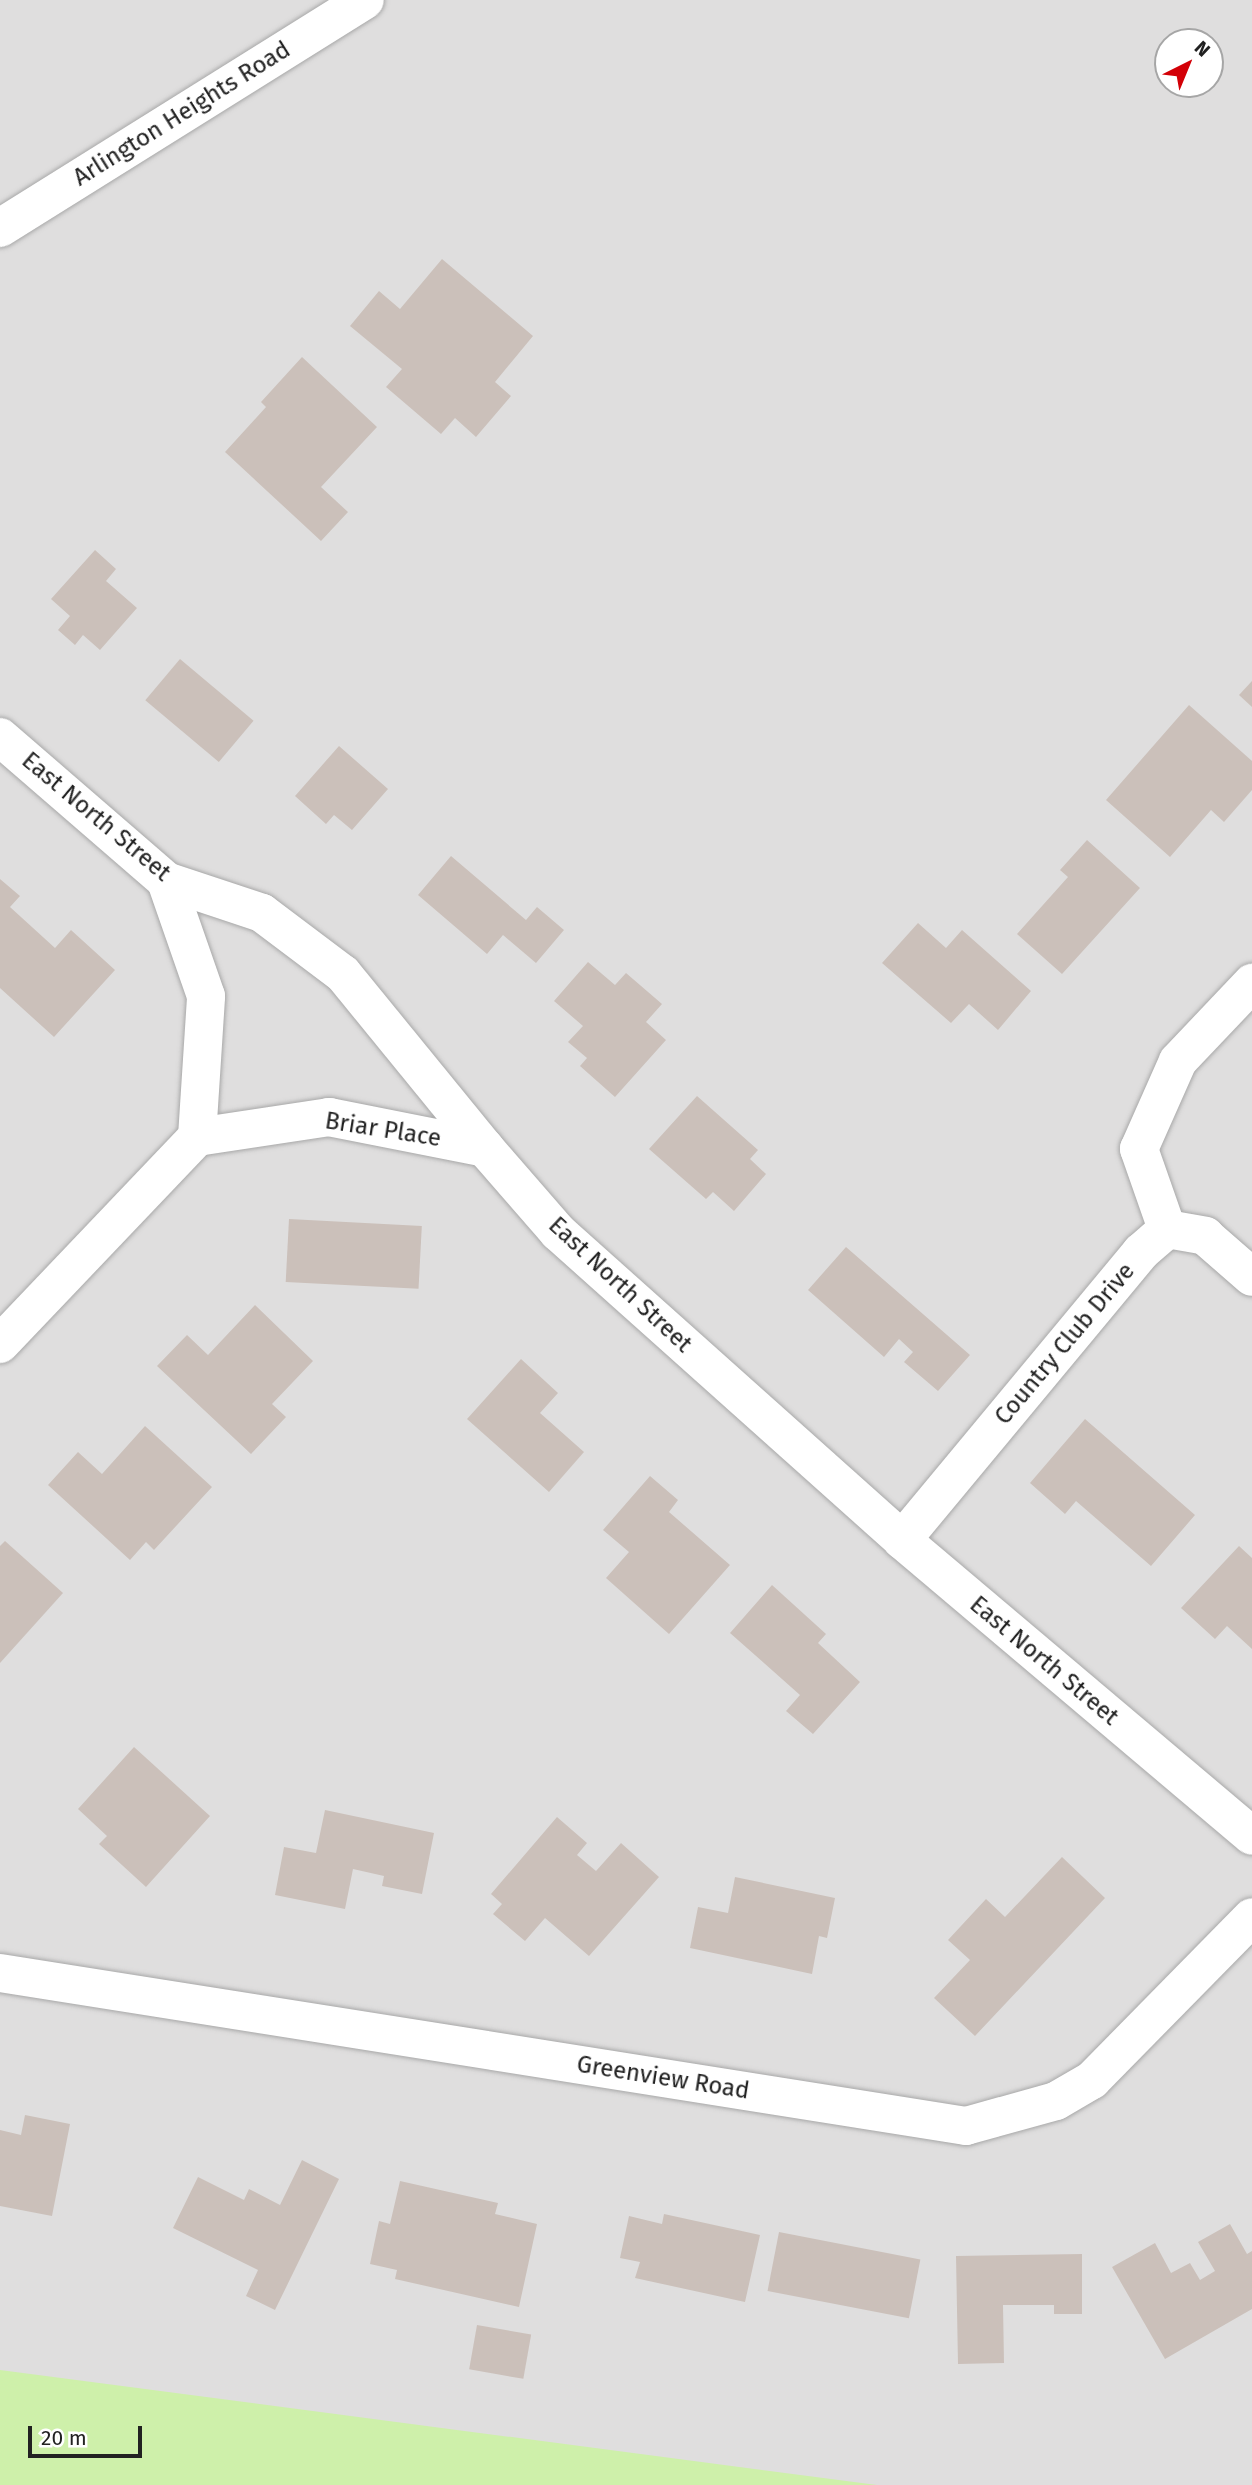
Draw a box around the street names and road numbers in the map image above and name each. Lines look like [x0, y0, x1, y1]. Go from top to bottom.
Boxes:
street label: Arlington Heights Road [68, 35, 296, 193]
street label: East North Street [16, 746, 176, 888]
street label: Briar Place [323, 1107, 443, 1153]
street label: East North Street [542, 1211, 698, 1359]
street label: Country Club Drive [989, 1257, 1141, 1431]
street label: East North Street [964, 1590, 1124, 1732]
street label: Greenview Road [575, 2050, 751, 2106]

